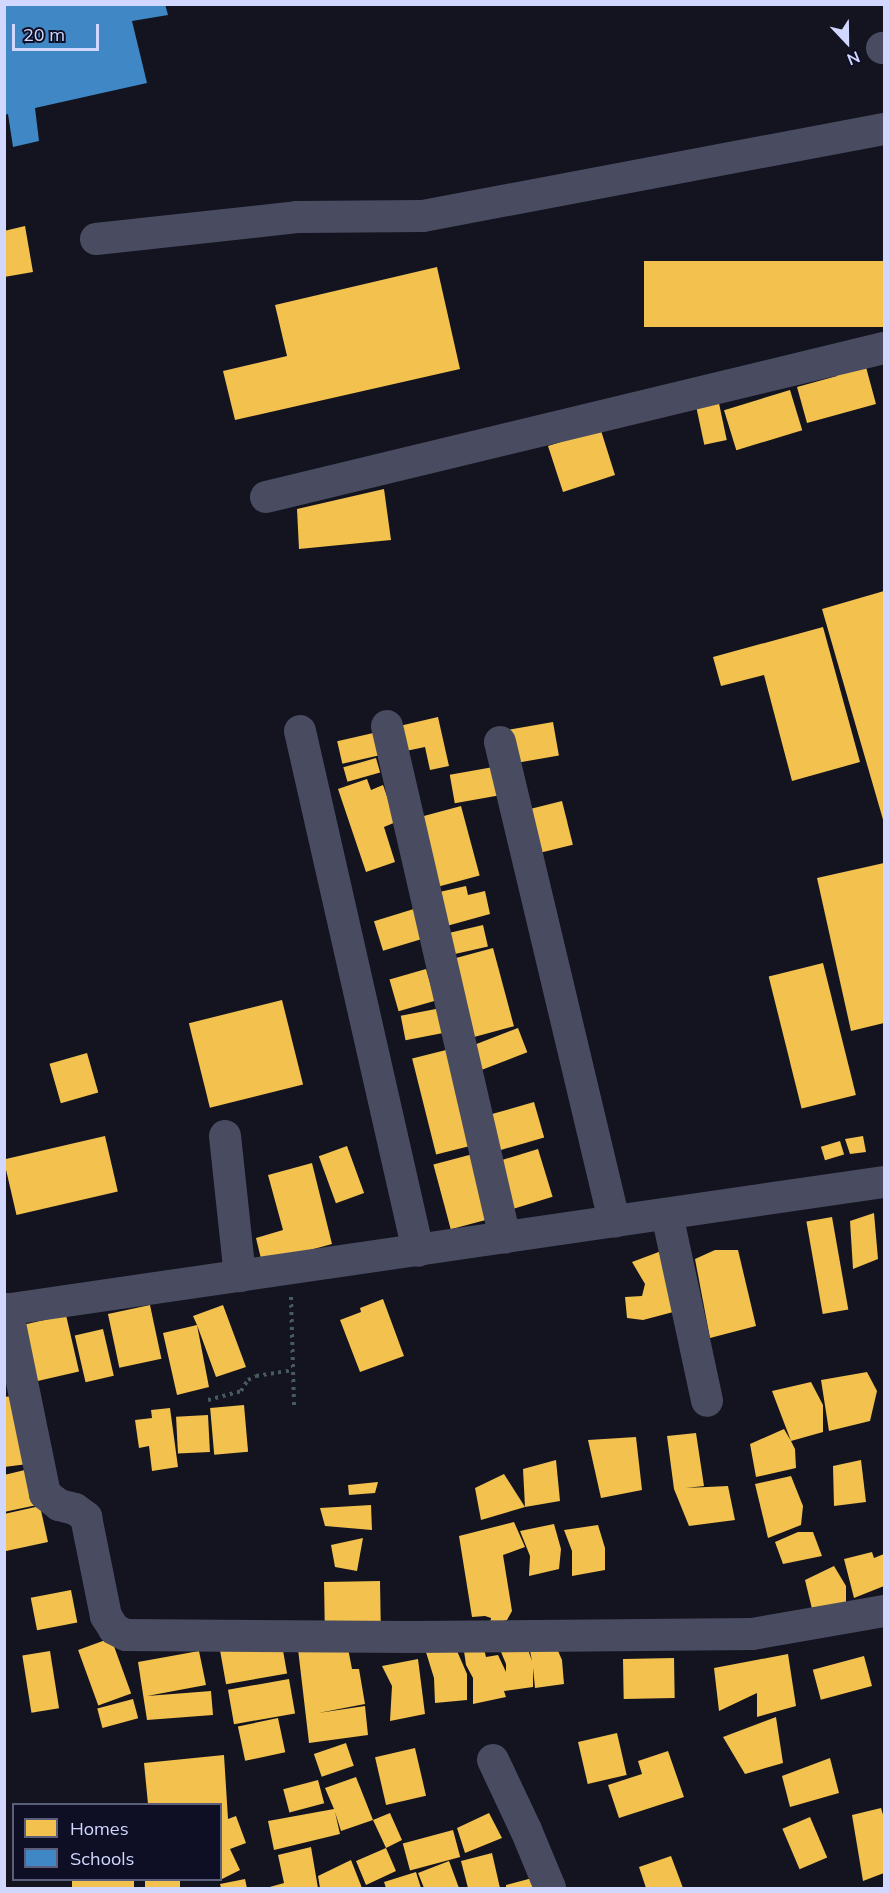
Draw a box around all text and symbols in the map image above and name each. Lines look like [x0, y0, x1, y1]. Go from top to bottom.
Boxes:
scale bar [15, 12, 102, 50]
north arrow [817, 12, 877, 72]
text: 20 m [23, 23, 65, 46]
text: N [844, 47, 863, 70]
legend [12, 1803, 222, 1881]
text: Homes [70, 1817, 129, 1840]
text: Schools [70, 1847, 134, 1870]

